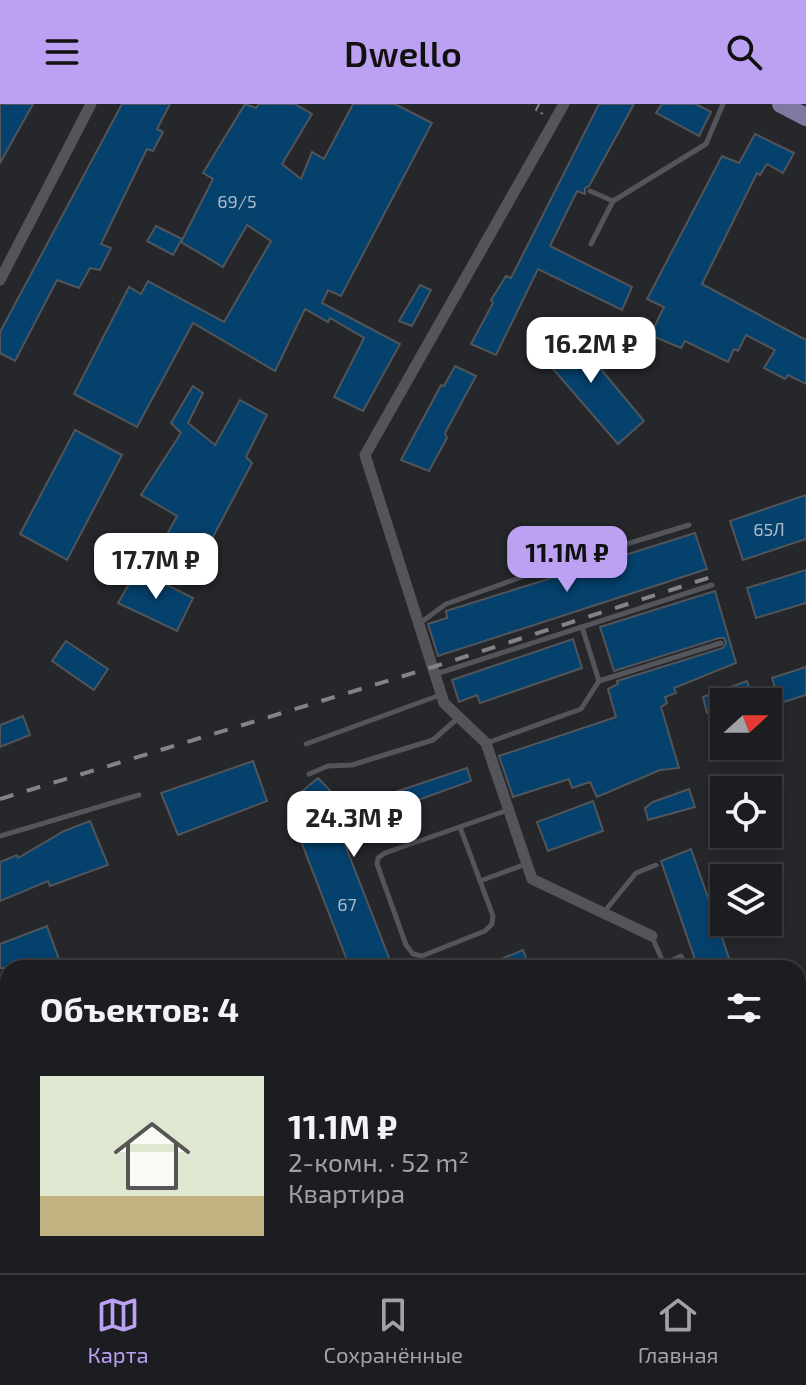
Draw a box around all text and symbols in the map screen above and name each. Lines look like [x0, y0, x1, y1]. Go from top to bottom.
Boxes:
icon: menu [40, 30, 84, 74]
icon: search [722, 30, 766, 74]
text: Dwello [344, 31, 462, 74]
house number: 69/5 [217, 190, 257, 212]
pin: 16.2M ₽ [517, 317, 665, 385]
text: 16.2M ₽ [545, 327, 637, 358]
house number: 65Л [753, 518, 785, 540]
pin: 11.1M ₽ [493, 526, 641, 594]
pin: 17.7M ₽ [82, 533, 230, 601]
text: 11.1M ₽ [525, 536, 609, 567]
text: 17.7M ₽ [112, 543, 200, 574]
north arrow [710, 688, 782, 760]
map controls [710, 688, 782, 936]
button: locate [710, 776, 782, 848]
pin: 24.3M ₽ [280, 791, 428, 859]
text: 24.3M ₽ [305, 801, 403, 832]
button: layers [710, 864, 782, 936]
house number: 67 [337, 893, 357, 915]
icon: filters [722, 986, 766, 1030]
text: Объектов: 4 [40, 988, 239, 1029]
text: 11.1M ₽ [288, 1105, 397, 1146]
icon: home [104, 1108, 200, 1204]
text: 2-комн. · 52 m² [288, 1146, 469, 1177]
text: Квартира [288, 1177, 405, 1208]
tab: Карта [87, 1293, 149, 1367]
tab: Сохранённые [324, 1293, 463, 1367]
tab: Главная [638, 1293, 719, 1367]

